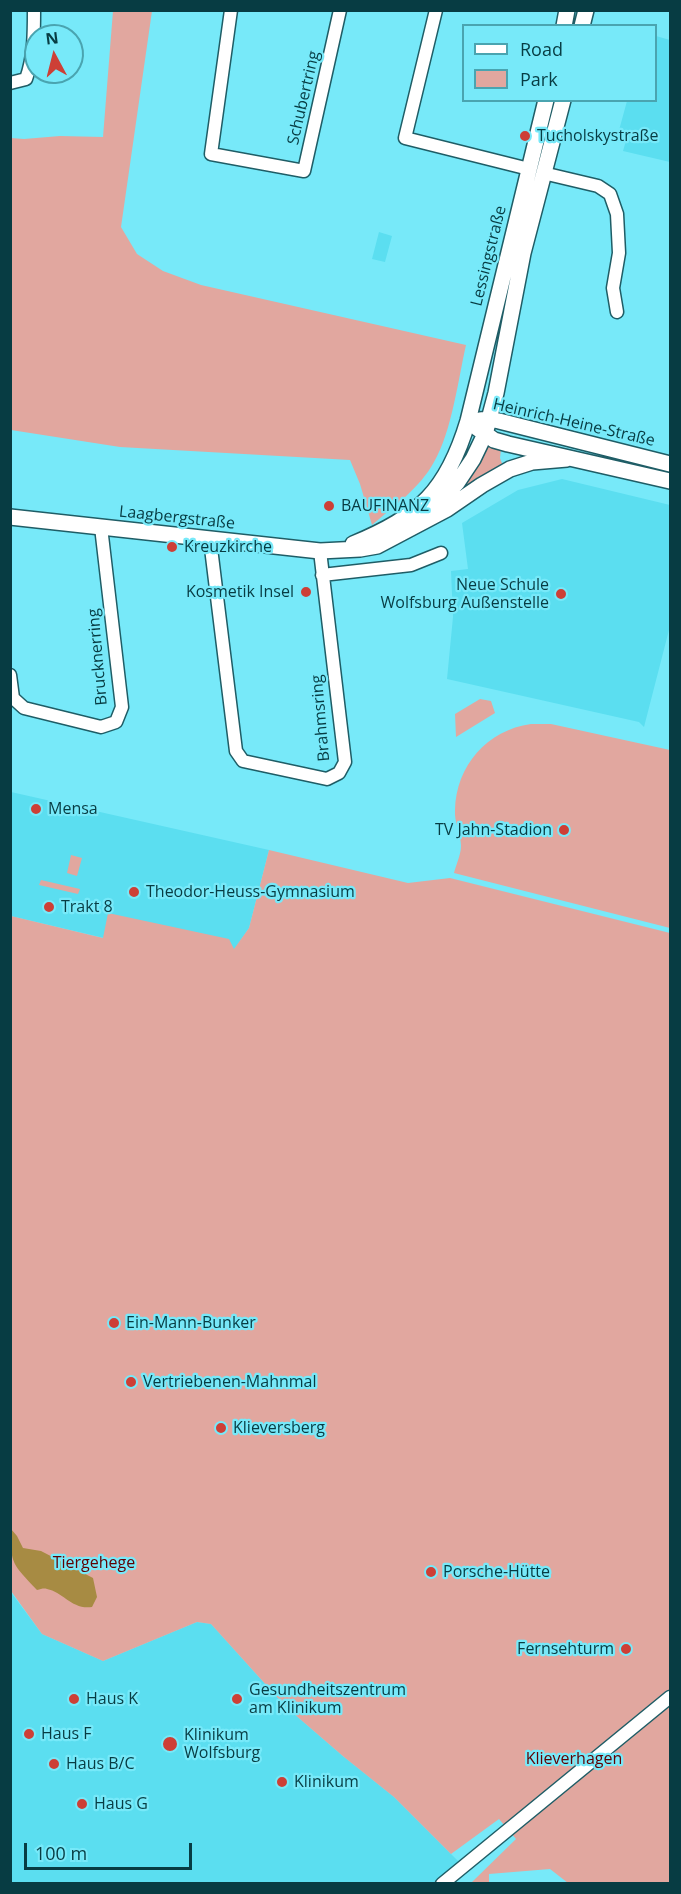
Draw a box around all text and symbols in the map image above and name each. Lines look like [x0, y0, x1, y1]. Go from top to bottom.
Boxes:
north arrow [24, 24, 84, 84]
legend [462, 24, 657, 102]
text: N [44, 26, 60, 50]
text: Road [520, 37, 563, 61]
street label: Schubertring [284, 49, 324, 147]
text: Park [520, 67, 558, 91]
place label: Tucholskystraße [537, 126, 659, 146]
marker: Tucholskystraße [518, 129, 532, 143]
street label: Lessingstraße [467, 204, 511, 308]
street label: Heinrich-Heine-Straße [491, 395, 657, 451]
place label: BAUFINANZ [341, 496, 429, 516]
marker: BAUFINANZ [322, 499, 336, 513]
street label: Laagbergstraße [118, 502, 236, 534]
place label: Kreuzkirche [184, 537, 272, 557]
marker: Kreuzkirche [165, 540, 179, 554]
place label: Neue Schule Wolfsburg Außenstelle [381, 575, 549, 613]
place label: Kosmetik Insel [186, 582, 294, 602]
marker: Kosmetik Insel [299, 585, 313, 599]
marker: Neue Schule Wolfsburg Außenstelle [554, 587, 568, 601]
street label: Brucknerring [84, 608, 112, 706]
street label: Brahmsring [308, 674, 334, 762]
place label: Mensa [48, 799, 98, 819]
marker: Mensa [29, 802, 43, 816]
place label: TV Jahn-Stadion [435, 820, 552, 840]
marker: TV Jahn-Stadion [557, 823, 571, 837]
place label: Theodor-Heuss-Gymnasium [146, 882, 355, 902]
marker: Theodor-Heuss-Gymnasium [127, 885, 141, 899]
place label: Trakt 8 [61, 897, 113, 917]
marker: Trakt 8 [42, 900, 56, 914]
place label: Ein-Mann-Bunker [126, 1313, 256, 1333]
marker: Ein-Mann-Bunker [107, 1316, 121, 1330]
place label: Vertriebenen-Mahnmal [143, 1372, 317, 1392]
marker: Vertriebenen-Mahnmal [124, 1375, 138, 1389]
place label: Klieversberg [233, 1418, 325, 1438]
marker: Klieversberg [214, 1421, 228, 1435]
park label: Tiergehege [53, 1553, 135, 1573]
place label: Porsche-Hütte [443, 1562, 550, 1582]
marker: Porsche-Hütte [424, 1565, 438, 1579]
place label: Fernsehturm [517, 1639, 614, 1659]
marker: Fernsehturm [619, 1642, 633, 1656]
place label: Gesundheitszentrum am Klinikum [249, 1680, 406, 1718]
place label: Haus K [86, 1689, 138, 1709]
marker: Haus K [67, 1692, 81, 1706]
marker: Gesundheitszentrum am Klinikum [230, 1692, 244, 1706]
place label: Haus F [41, 1724, 92, 1744]
place label: Klinikum Wolfsburg [184, 1725, 260, 1763]
marker: Haus F [22, 1727, 36, 1741]
marker: Klinikum Wolfsburg [161, 1735, 179, 1753]
park label: Klieverhagen [526, 1749, 622, 1769]
place label: Haus B/C [66, 1754, 135, 1774]
marker: Haus B/C [47, 1757, 61, 1771]
place label: Klinikum [294, 1772, 359, 1792]
marker: Klinikum [275, 1775, 289, 1789]
place label: Haus G [94, 1794, 148, 1814]
marker: Haus G [75, 1797, 89, 1811]
scale bar [27, 1831, 195, 1869]
text: 100 m [35, 1841, 87, 1865]

